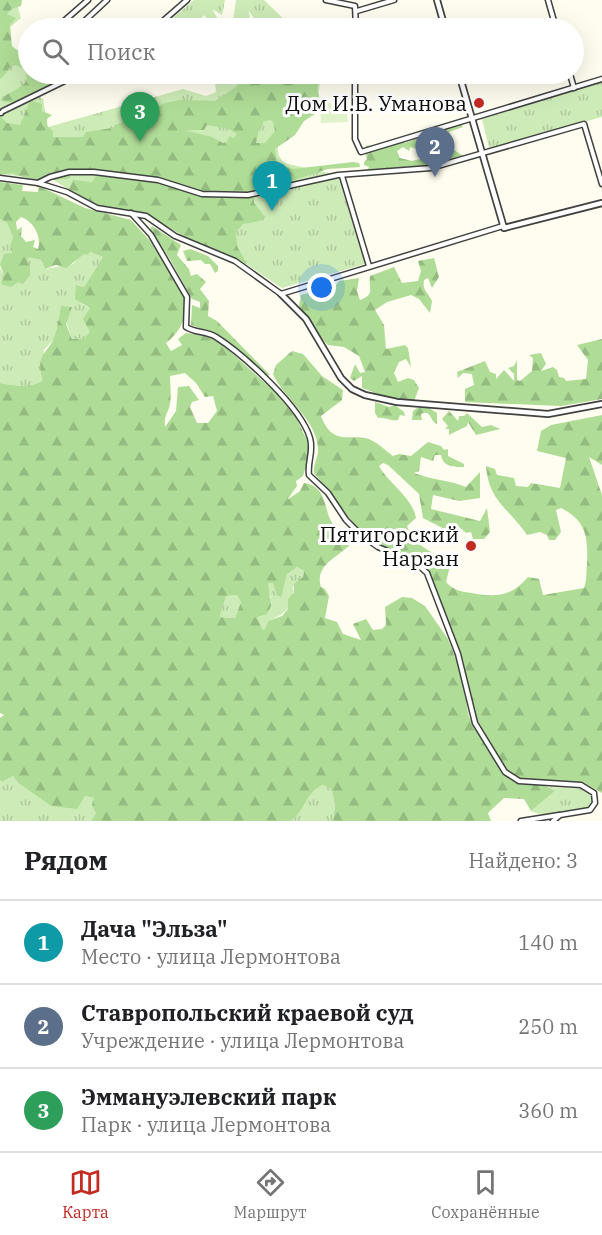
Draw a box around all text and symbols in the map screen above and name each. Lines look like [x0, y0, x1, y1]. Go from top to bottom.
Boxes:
search box [18, 18, 584, 84]
icon: search [39, 35, 72, 68]
text: Поиск [87, 37, 155, 66]
place label: Дом И.В. Уманова [286, 89, 467, 117]
pin: 3 [120, 92, 160, 142]
marker: Дом И.В. Уманова [472, 96, 486, 110]
pin: 2 [416, 128, 454, 177]
pin: 1 [252, 162, 292, 211]
your location [307, 273, 336, 302]
place label: Пятигорский Нарзан [320, 520, 459, 572]
marker: Пятигорский Нарзан [464, 539, 478, 553]
text: Рядом [24, 843, 108, 877]
text: Найдено: 3 [469, 847, 578, 874]
text: Дача "Эльза" [81, 914, 228, 943]
text: 1 [38, 929, 50, 956]
text: 140 m [518, 929, 578, 956]
text: Место · улица Лермонтова [81, 943, 341, 970]
text: Ставропольский краевой суд [81, 998, 413, 1027]
text: 2 [38, 1013, 50, 1040]
text: 250 m [518, 1013, 578, 1040]
text: Учреждение · улица Лермонтова [81, 1027, 404, 1054]
text: Эммануэлевский парк [81, 1082, 336, 1111]
text: 3 [38, 1097, 50, 1124]
text: 360 m [518, 1097, 578, 1124]
text: Парк · улица Лермонтова [81, 1111, 331, 1138]
tab: Карта [62, 1166, 109, 1222]
tab: Маршрут [233, 1166, 307, 1222]
tab: Сохранённые [431, 1166, 540, 1222]

